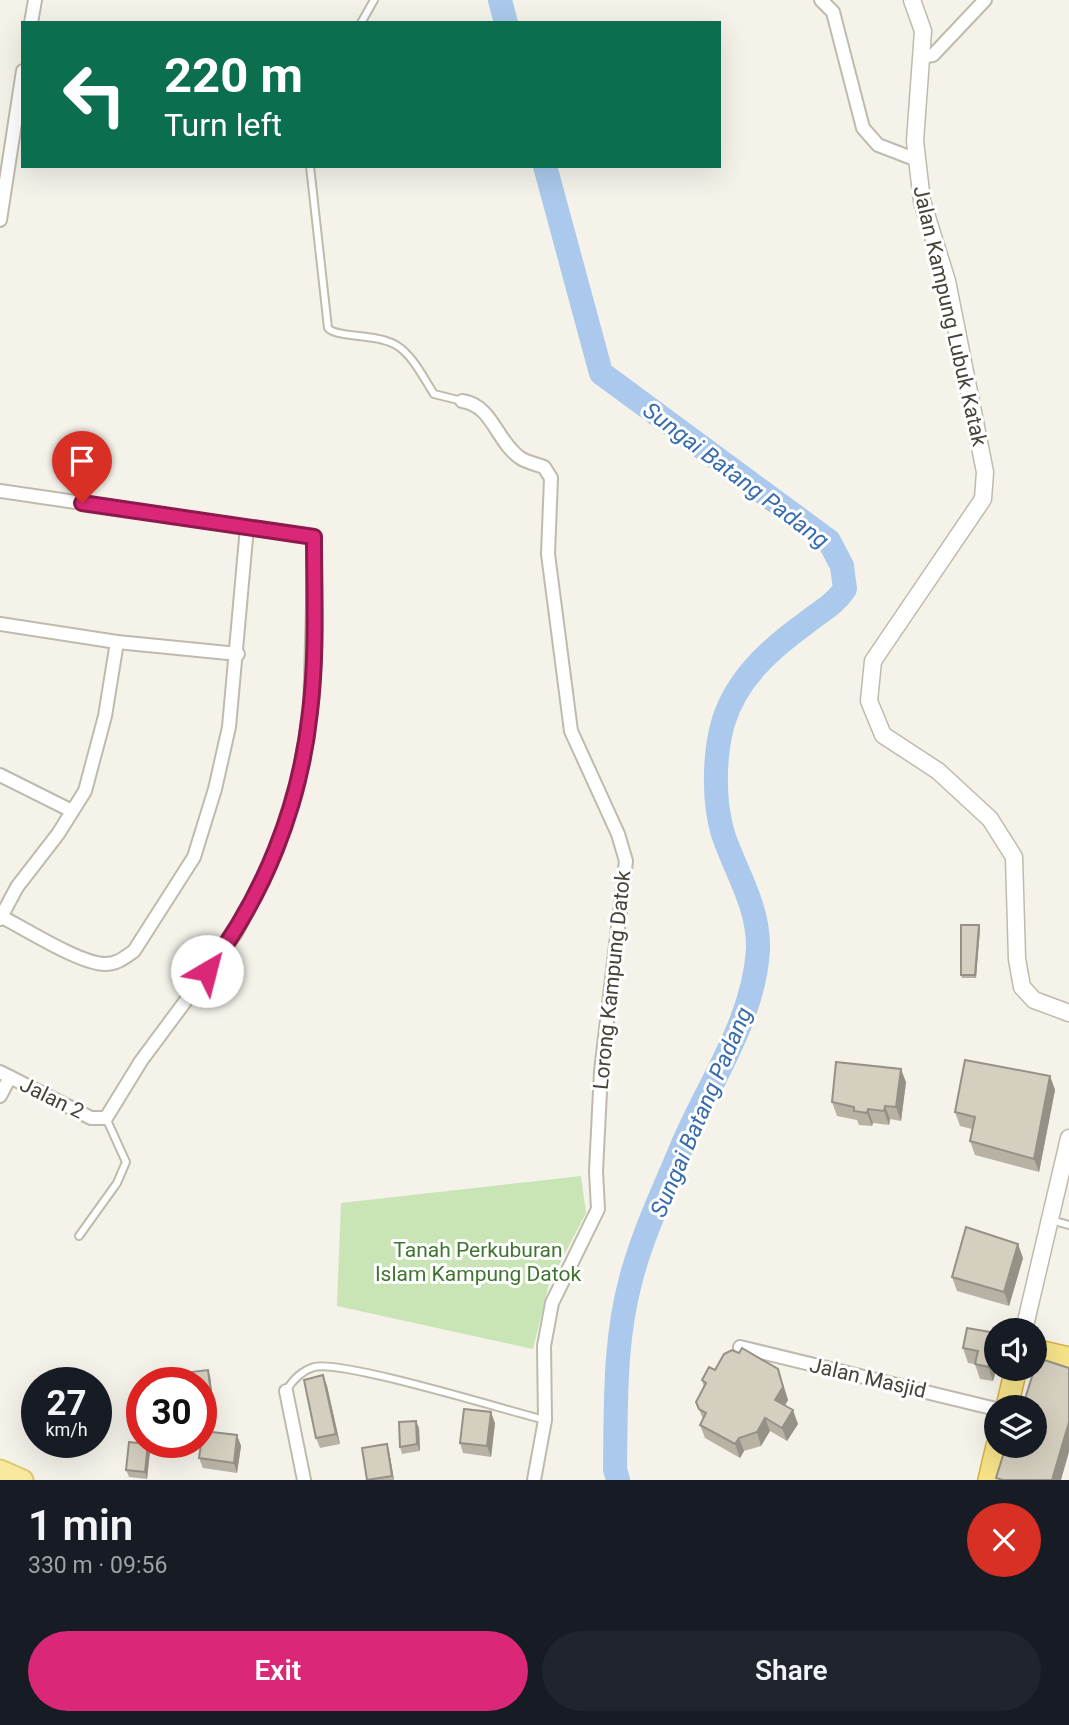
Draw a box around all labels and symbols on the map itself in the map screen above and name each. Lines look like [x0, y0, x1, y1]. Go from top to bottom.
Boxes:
street label: Jalan Kampung Lubuk Katak [908, 183, 992, 449]
water label: Sungai Batang Padang [638, 397, 834, 554]
pin [52, 431, 112, 503]
street label: Lorong Kampung Datok [589, 869, 635, 1091]
position arrow [170, 934, 244, 1008]
water label: Sungai Batang Padang [645, 1003, 758, 1221]
street label: Jalan 2 [16, 1072, 88, 1124]
park label: Tanah Perkuburan Islam Kampung Datok [375, 1238, 581, 1286]
street label: Jalan Masjid [807, 1353, 929, 1403]
speed limit sign: 30 [126, 1367, 217, 1458]

